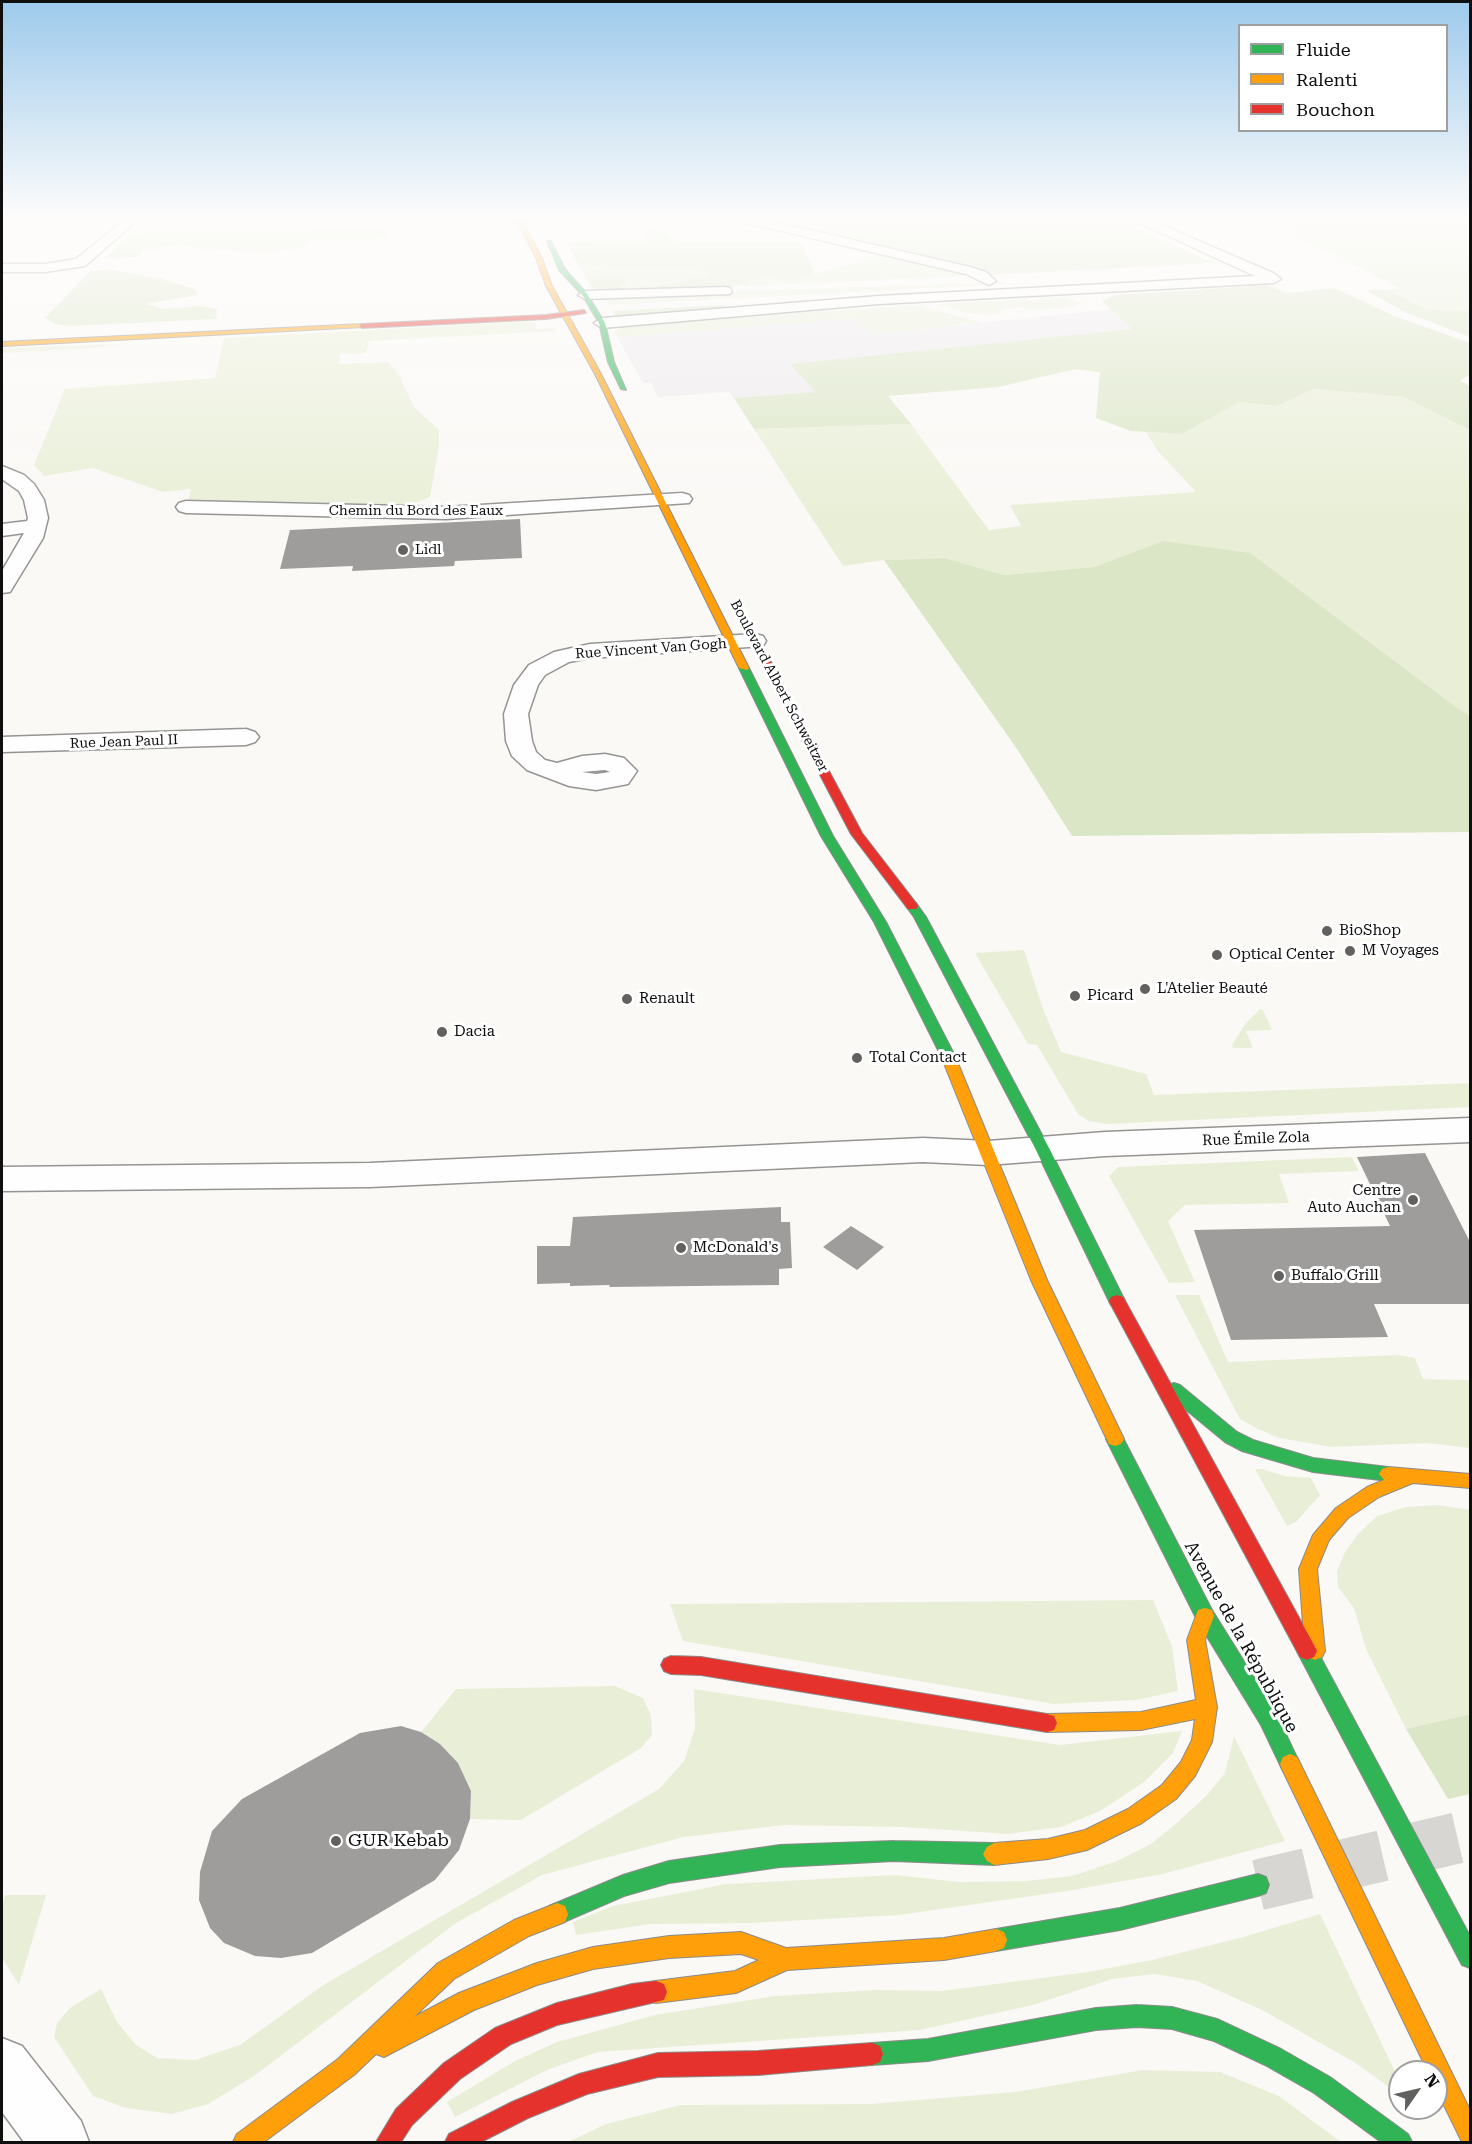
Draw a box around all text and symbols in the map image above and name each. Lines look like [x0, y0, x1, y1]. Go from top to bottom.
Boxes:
legend [1238, 24, 1448, 132]
text: Fluide [1296, 39, 1351, 60]
text: Ralenti [1296, 69, 1358, 90]
text: Bouchon [1296, 99, 1375, 120]
street label: Chemin du Bord des Eaux [329, 503, 503, 519]
place label: Lidl [415, 542, 441, 558]
marker: Lidl [396, 543, 410, 557]
street label: Boulevard Albert Schweitzer [726, 597, 832, 775]
street label: Rue Vincent Van Gogh [575, 635, 727, 663]
street label: Rue Jean Paul II [70, 732, 178, 752]
place label: BioShop [1339, 922, 1401, 940]
marker: BioShop [1320, 924, 1334, 938]
place label: M Voyages [1362, 942, 1439, 960]
marker: M Voyages [1343, 944, 1357, 958]
place label: Optical Center [1229, 946, 1335, 964]
marker: Optical Center [1210, 948, 1224, 962]
place label: L'Atelier Beauté [1157, 980, 1268, 998]
marker: L'Atelier Beauté [1138, 982, 1152, 996]
place label: Picard [1087, 987, 1134, 1005]
marker: Picard [1068, 989, 1082, 1003]
place label: Renault [639, 990, 695, 1008]
marker: Renault [620, 992, 634, 1006]
place label: Dacia [454, 1023, 495, 1041]
marker: Dacia [435, 1025, 449, 1039]
place label: Total Contact [869, 1049, 967, 1067]
marker: Total Contact [850, 1051, 864, 1065]
street label: Rue Émile Zola [1202, 1128, 1310, 1150]
place label: Centre Auto Auchan [1307, 1182, 1401, 1217]
marker: Centre Auto Auchan [1406, 1193, 1420, 1207]
place label: McDonald's [693, 1239, 778, 1257]
marker: McDonald's [674, 1241, 688, 1255]
place label: Buffalo Grill [1291, 1267, 1379, 1285]
marker: Buffalo Grill [1272, 1269, 1286, 1283]
street label: Avenue de la République [1179, 1538, 1303, 1736]
place label: GUR Kebab [348, 1830, 449, 1852]
marker: GUR Kebab [329, 1834, 343, 1848]
north arrow [1388, 2060, 1448, 2120]
text: N [1420, 2070, 1443, 2091]

